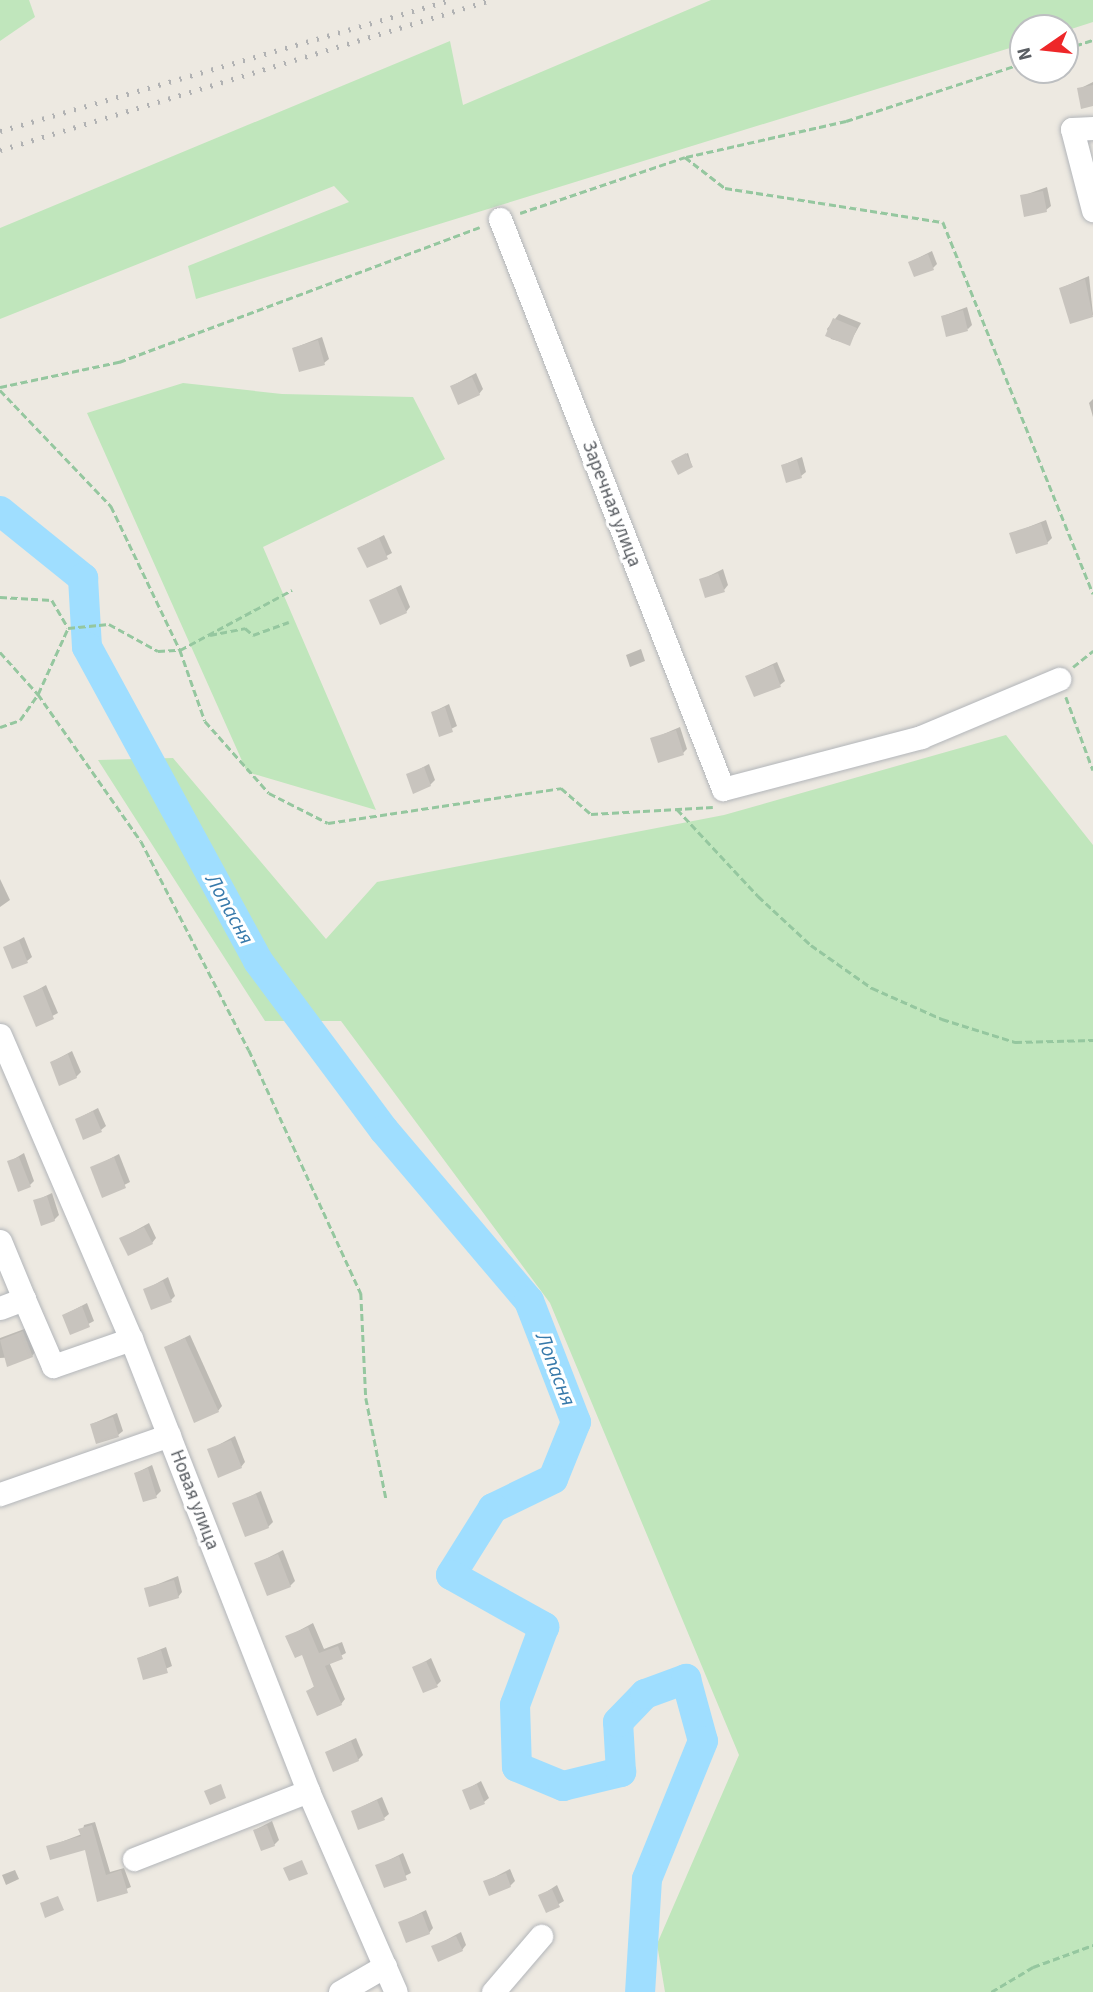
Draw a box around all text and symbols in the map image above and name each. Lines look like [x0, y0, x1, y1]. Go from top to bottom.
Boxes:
north arrow [1009, 14, 1079, 84]
text: N [1010, 44, 1040, 63]
street label: Заречная улица [576, 438, 646, 570]
water label: Лопасня [200, 869, 260, 949]
water label: Лопасня [530, 1329, 582, 1409]
street label: Новая улица [164, 1447, 224, 1553]

